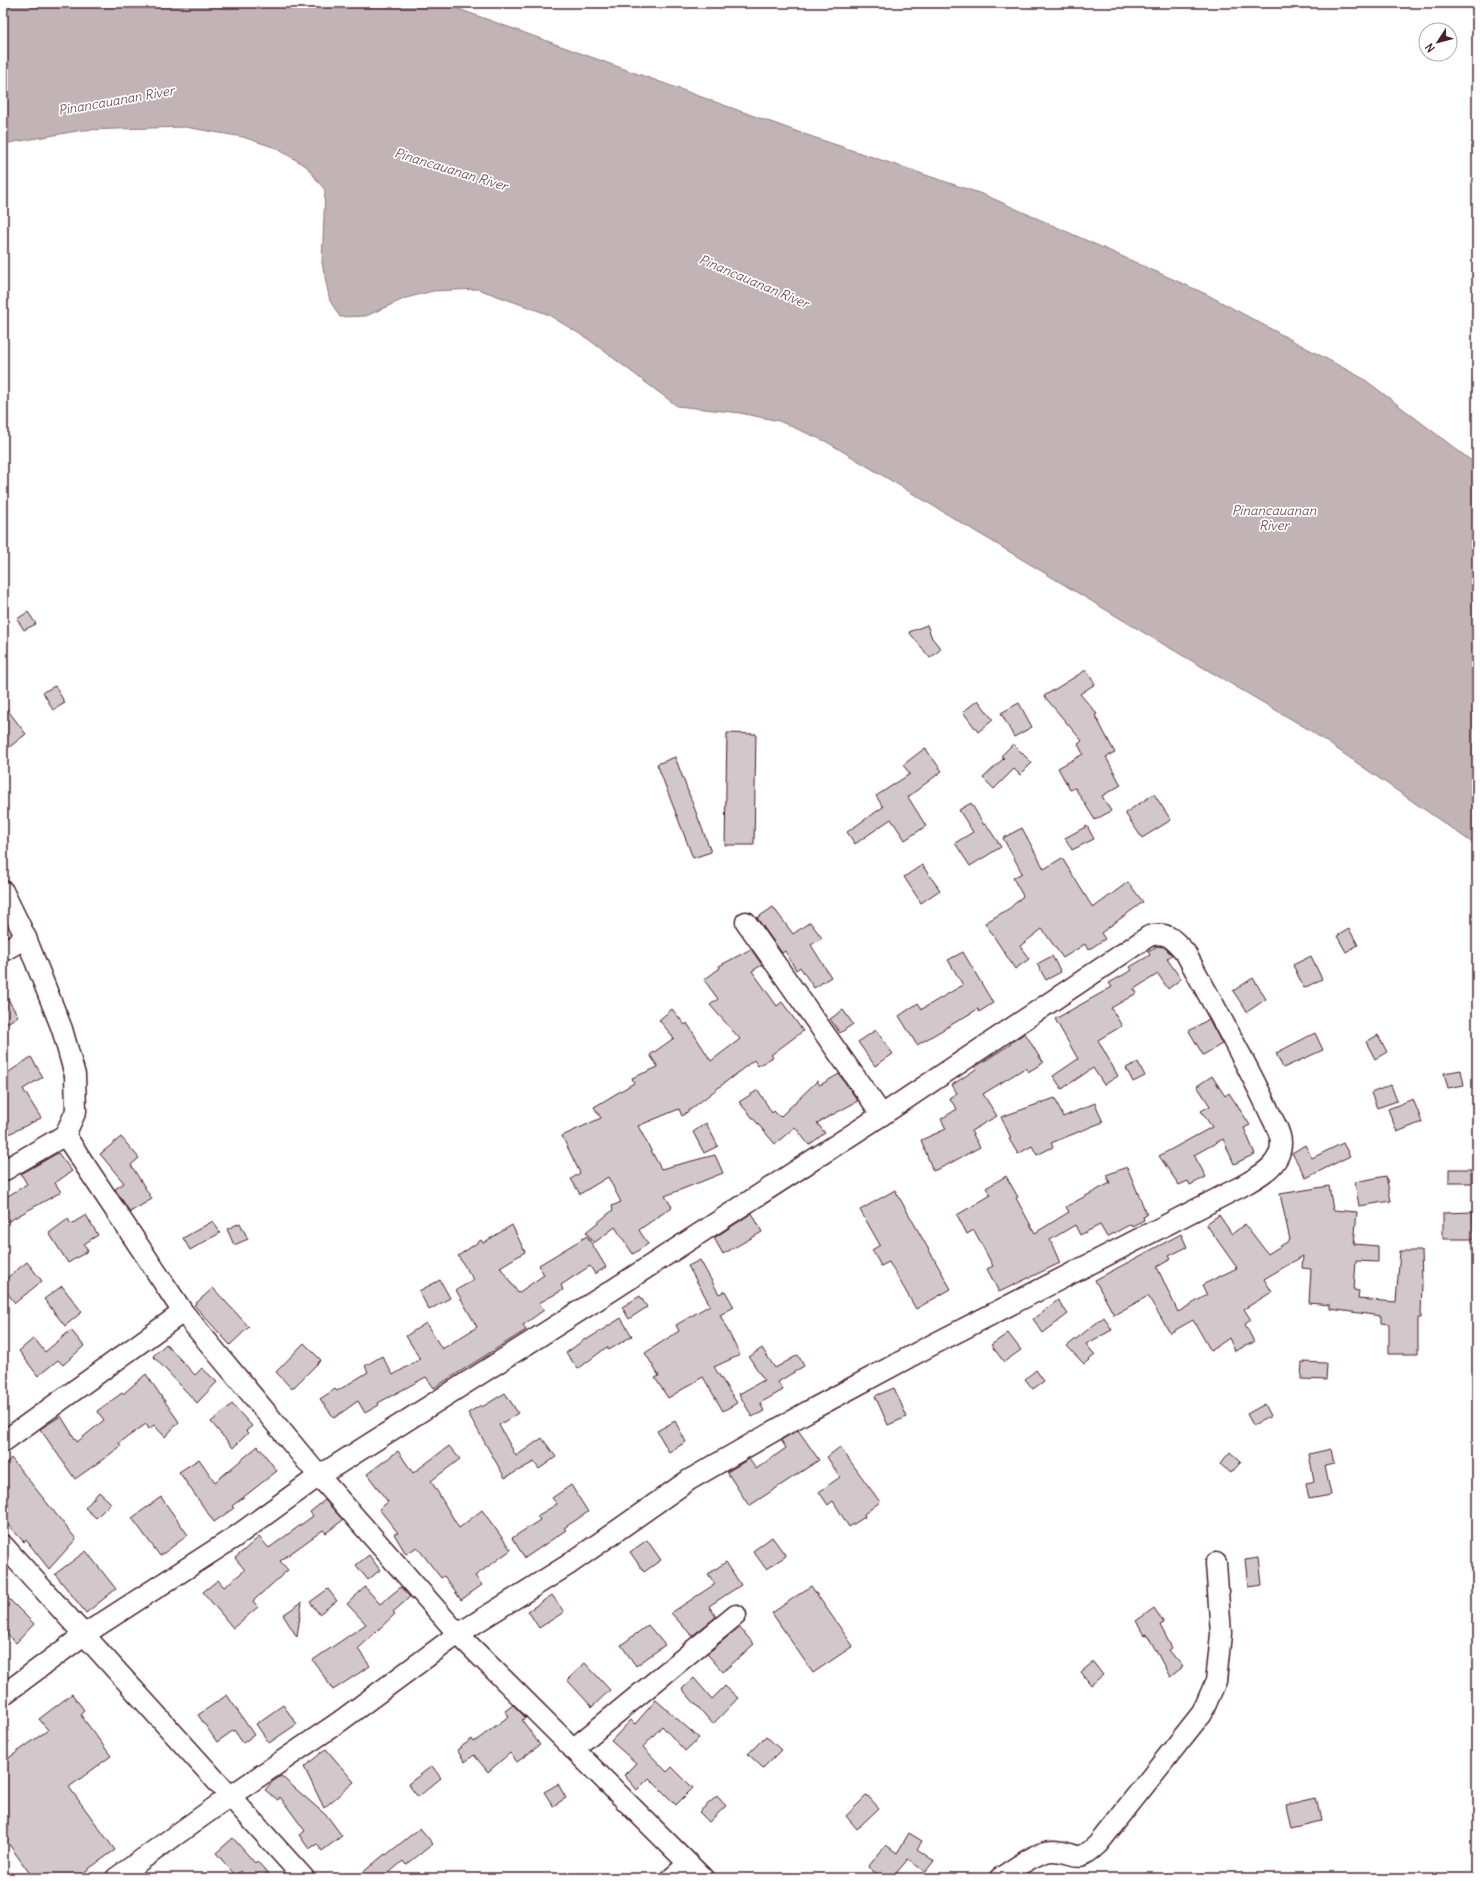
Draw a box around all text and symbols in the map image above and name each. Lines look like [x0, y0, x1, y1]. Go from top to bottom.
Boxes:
north arrow [1418, 22, 1458, 62]
text: N [1422, 41, 1438, 55]
water label: Pinancauanan River [57, 82, 177, 119]
water label: Pinancauanan River [392, 144, 511, 195]
water label: Pinancauanan River [696, 251, 813, 313]
water label: Pinancauanan River [1232, 502, 1317, 534]

